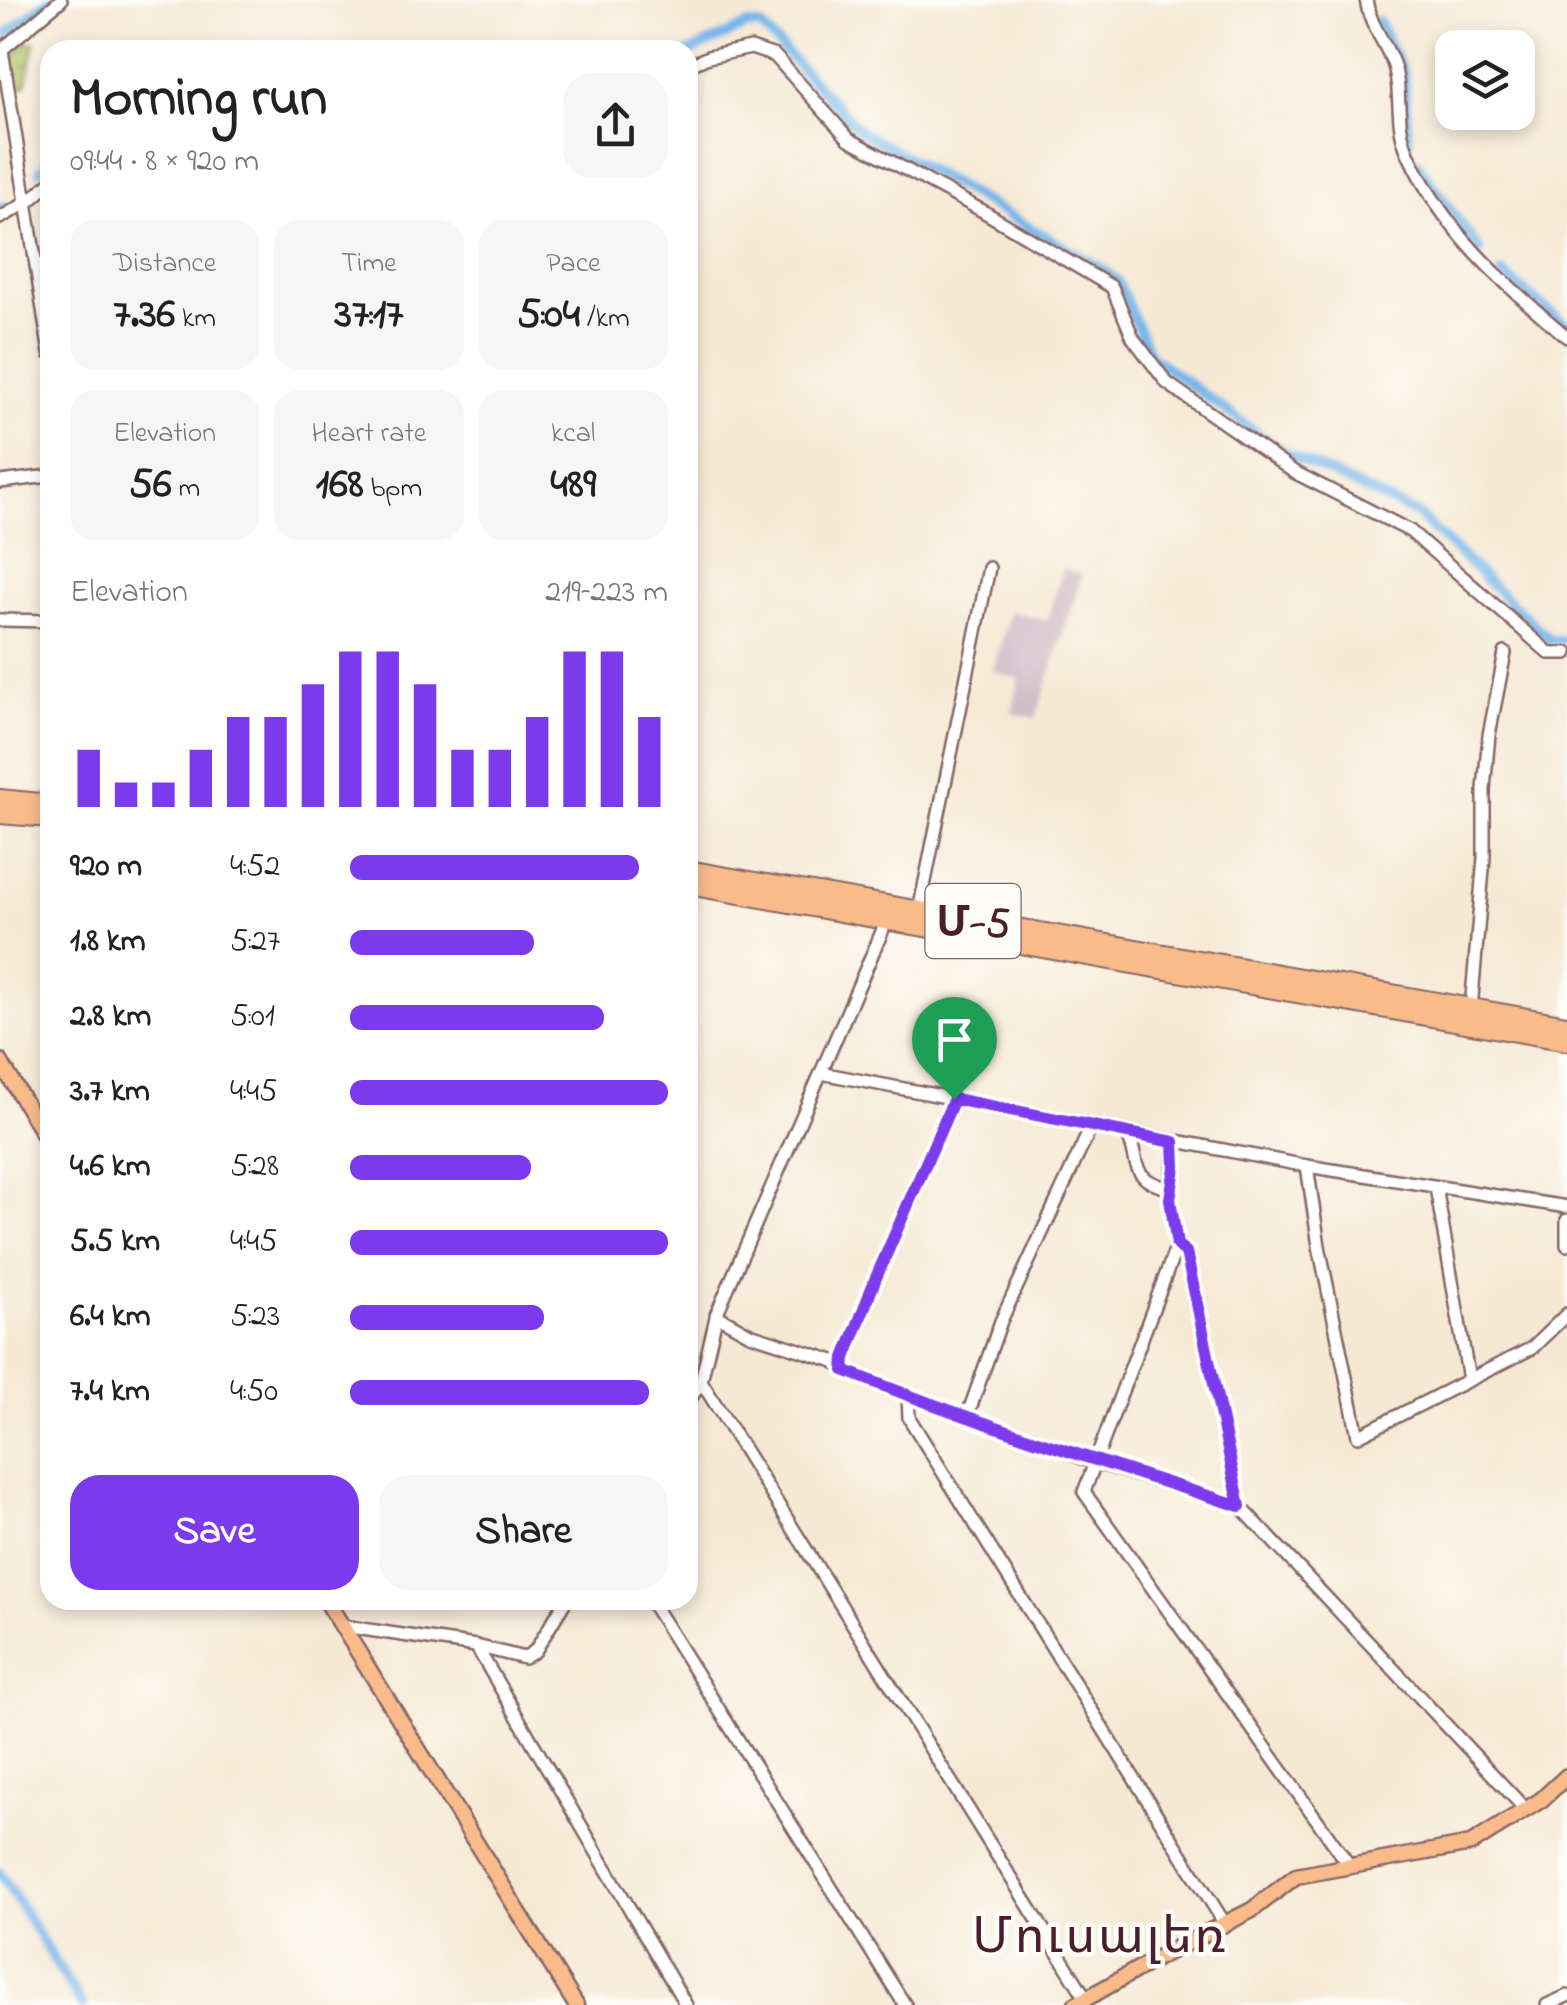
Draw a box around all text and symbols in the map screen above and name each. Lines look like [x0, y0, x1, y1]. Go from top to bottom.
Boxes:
map controls [1435, 30, 1535, 130]
button: layers [1435, 30, 1535, 130]
text: Morning run [70, 61, 327, 141]
button: share [563, 73, 668, 178]
text: 09:44 · 8 × 920 m [70, 139, 259, 186]
text: Distance [113, 244, 216, 285]
text: Time [341, 244, 397, 285]
text: Pace [546, 244, 601, 285]
text: 7.36 [113, 285, 175, 346]
text: 37:17 [335, 285, 403, 346]
text: 5:04 [517, 285, 580, 346]
text: km [175, 299, 216, 340]
text: /km [580, 299, 630, 340]
text: Elevation [113, 414, 216, 455]
text: Heart rate [312, 414, 426, 455]
text: kcal [551, 414, 596, 455]
text: 56 [129, 455, 172, 516]
text: 168 [316, 455, 363, 516]
text: 489 [550, 455, 596, 516]
text: m [172, 469, 200, 510]
text: bpm [363, 469, 422, 510]
text: Elevation [70, 570, 188, 617]
text: 219–223 m [545, 570, 668, 617]
text: 920 m [70, 844, 142, 891]
text: 4:52 [230, 844, 280, 891]
road number: Մ-5 [926, 884, 1020, 958]
text: 1.8 km [70, 919, 146, 966]
text: 5:27 [230, 919, 280, 966]
text: 2.8 km [70, 994, 151, 1041]
text: 5:01 [230, 994, 275, 1041]
pin [912, 997, 997, 1100]
icon: arrive [927, 1012, 982, 1067]
text: 3.7 km [70, 1069, 150, 1116]
text: 4:45 [230, 1069, 277, 1116]
text: 4.6 km [70, 1144, 151, 1191]
text: 5:28 [230, 1144, 279, 1191]
text: 5.5 km [70, 1219, 160, 1266]
text: 4:45 [230, 1219, 277, 1266]
text: 6.4 km [70, 1294, 151, 1341]
text: 5:23 [230, 1294, 280, 1341]
text: 7.4 km [70, 1369, 150, 1416]
text: 4:50 [230, 1369, 278, 1416]
button: Save [70, 1475, 359, 1590]
button: Share [379, 1475, 668, 1590]
district label: Մուսալեռ [972, 1903, 1228, 1976]

